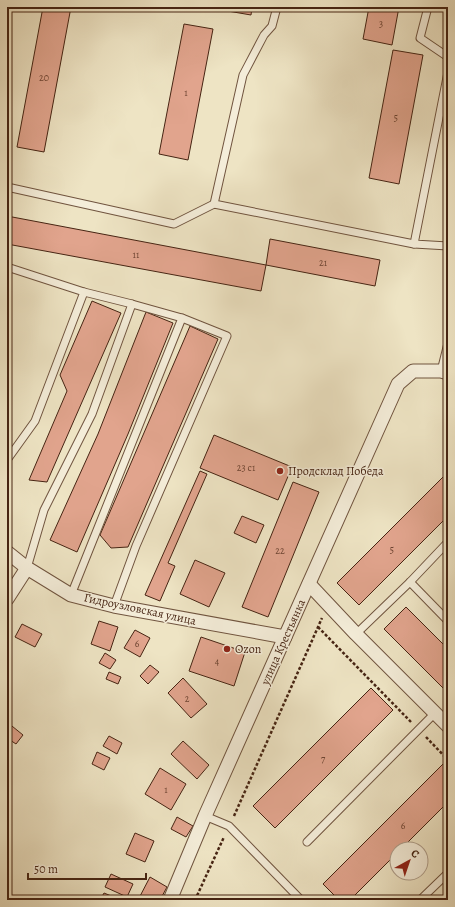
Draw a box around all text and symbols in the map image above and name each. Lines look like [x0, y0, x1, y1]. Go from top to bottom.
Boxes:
house number: 3 [379, 17, 383, 30]
house number: 20 [39, 71, 49, 84]
house number: 1 [184, 86, 188, 99]
house number: 5 [394, 111, 398, 124]
house number: 11 [133, 248, 140, 261]
house number: 21 [319, 256, 328, 269]
house number: 23 с1 [237, 461, 256, 474]
place label: Продсклад Победа [288, 463, 384, 479]
marker: Продсклад Победа [275, 466, 285, 476]
house number: 5 [390, 543, 394, 556]
house number: 22 [275, 544, 285, 557]
street label: Гидроузловская улица [82, 589, 198, 629]
street label: улица Крестьянка [257, 596, 309, 688]
house number: 6 [135, 637, 140, 650]
place label: Ozon [235, 641, 262, 657]
marker: Ozon [222, 644, 232, 654]
house number: 4 [215, 655, 220, 668]
house number: 2 [185, 692, 190, 705]
house number: 7 [321, 752, 326, 765]
house number: 1 [164, 783, 168, 796]
house number: 6 [401, 819, 406, 832]
north arrow [389, 841, 429, 881]
text: С [408, 846, 423, 862]
scale bar [28, 855, 146, 881]
text: 50 m [34, 861, 58, 877]

